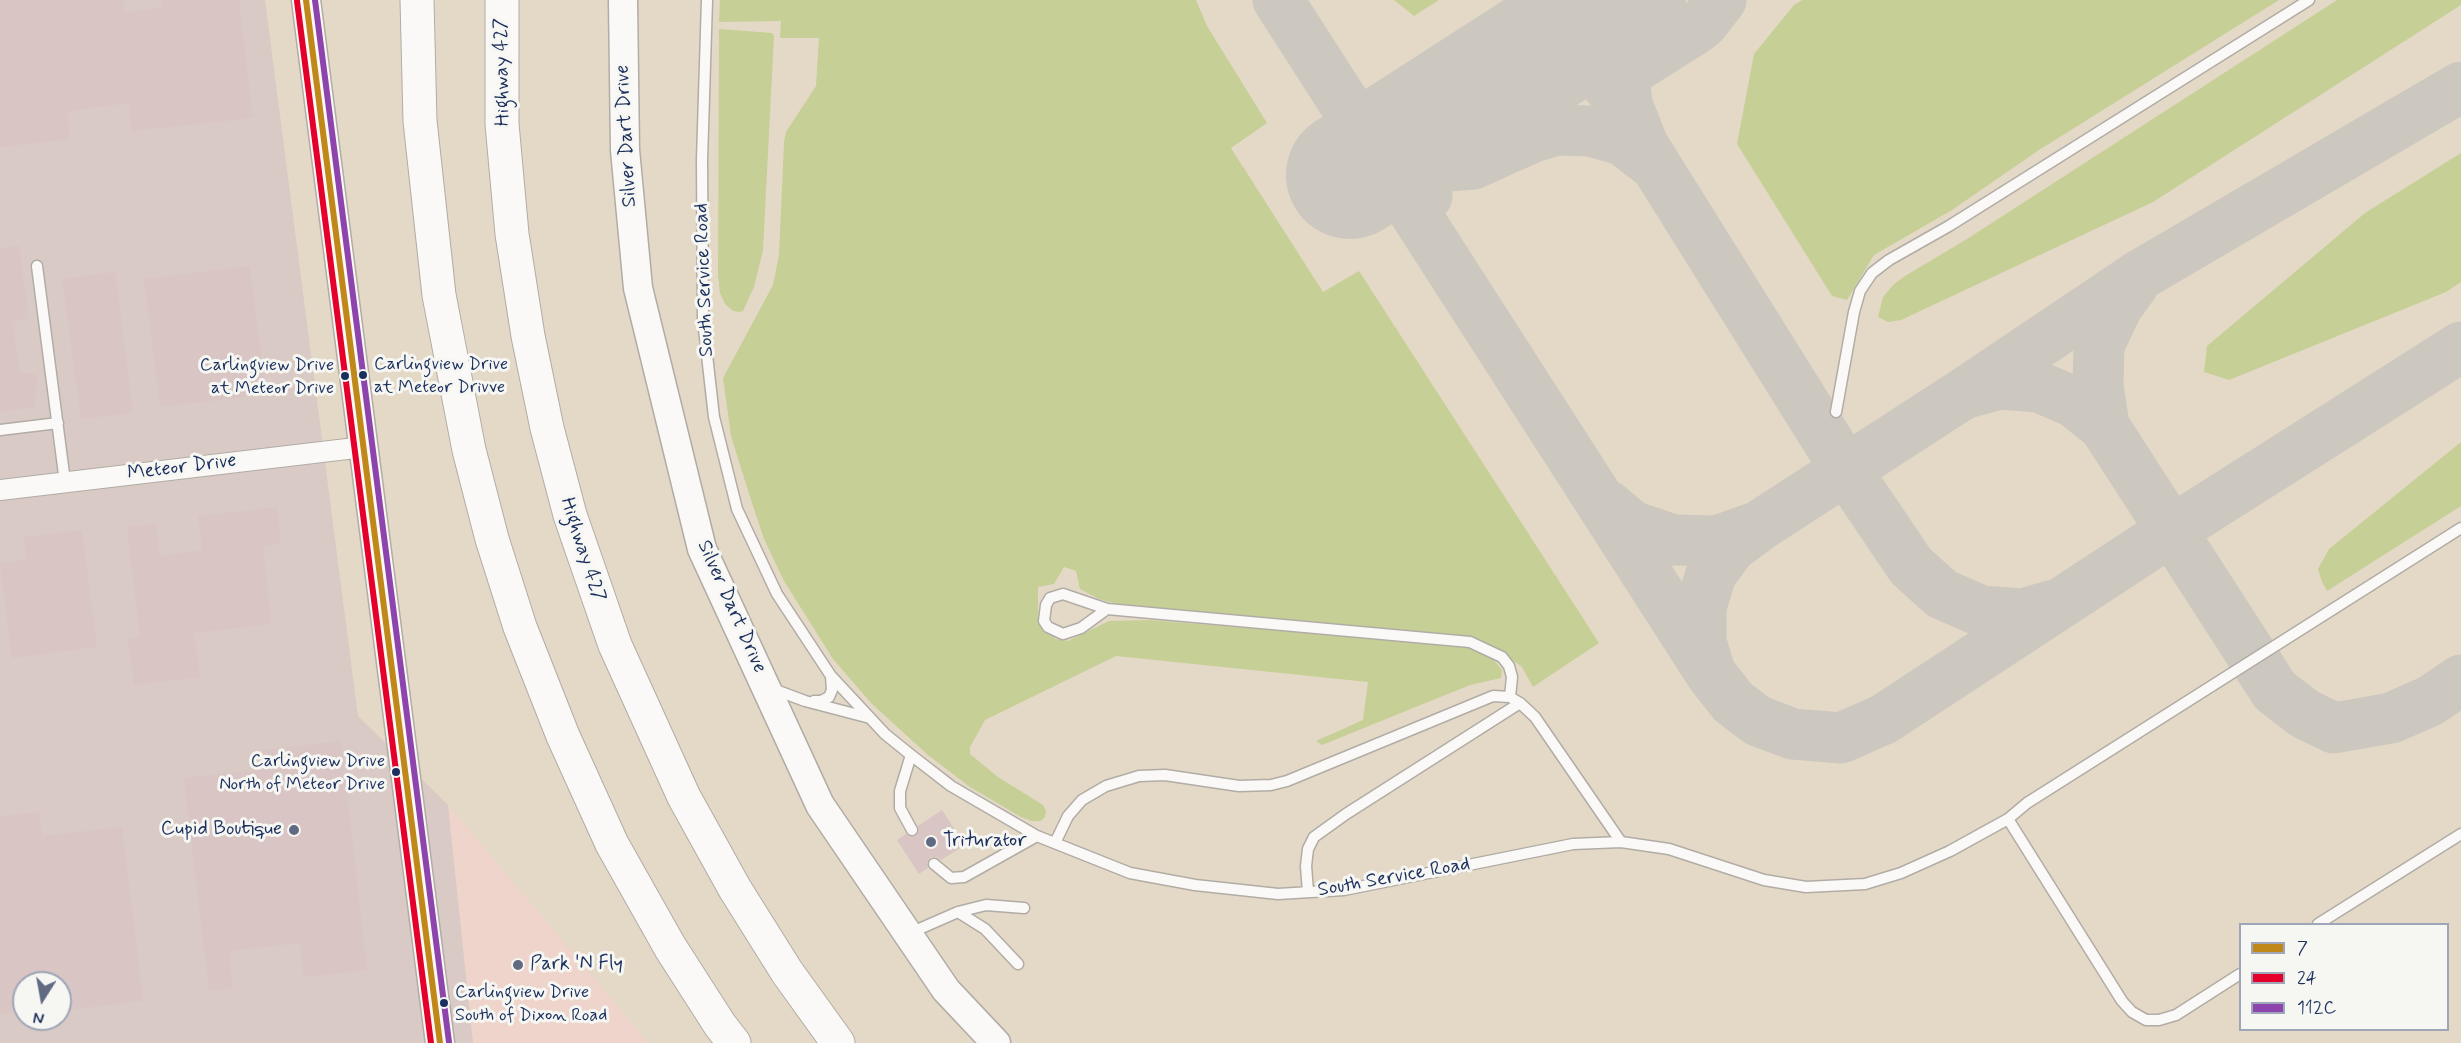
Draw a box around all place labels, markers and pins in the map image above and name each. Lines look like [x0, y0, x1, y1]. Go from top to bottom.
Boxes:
place label: Carlingview Drive at Meteor Drivve [374, 354, 508, 397]
place label: Carlingview Drive at Meteor Drive [200, 355, 334, 398]
marker: Carlingview Drive at Meteor Drivve [357, 369, 369, 381]
marker: Carlingview Drive at Meteor Drive [339, 370, 351, 382]
place label: Carlingview Drive North of Meteor Drive [219, 751, 385, 794]
marker: Carlingview Drive North of Meteor Drive [390, 766, 402, 778]
place label: Cupid Boutique [161, 818, 282, 842]
marker: Cupid Boutique [287, 823, 301, 837]
place label: Triturator [943, 830, 1027, 854]
marker: Triturator [924, 835, 938, 849]
place label: Park 'N Fly [530, 953, 623, 977]
marker: Park 'N Fly [511, 958, 525, 972]
place label: Carlingview Drive South of Dixon Road [455, 982, 607, 1024]
marker: Carlingview Drive South of Dixon Road [438, 997, 450, 1009]

